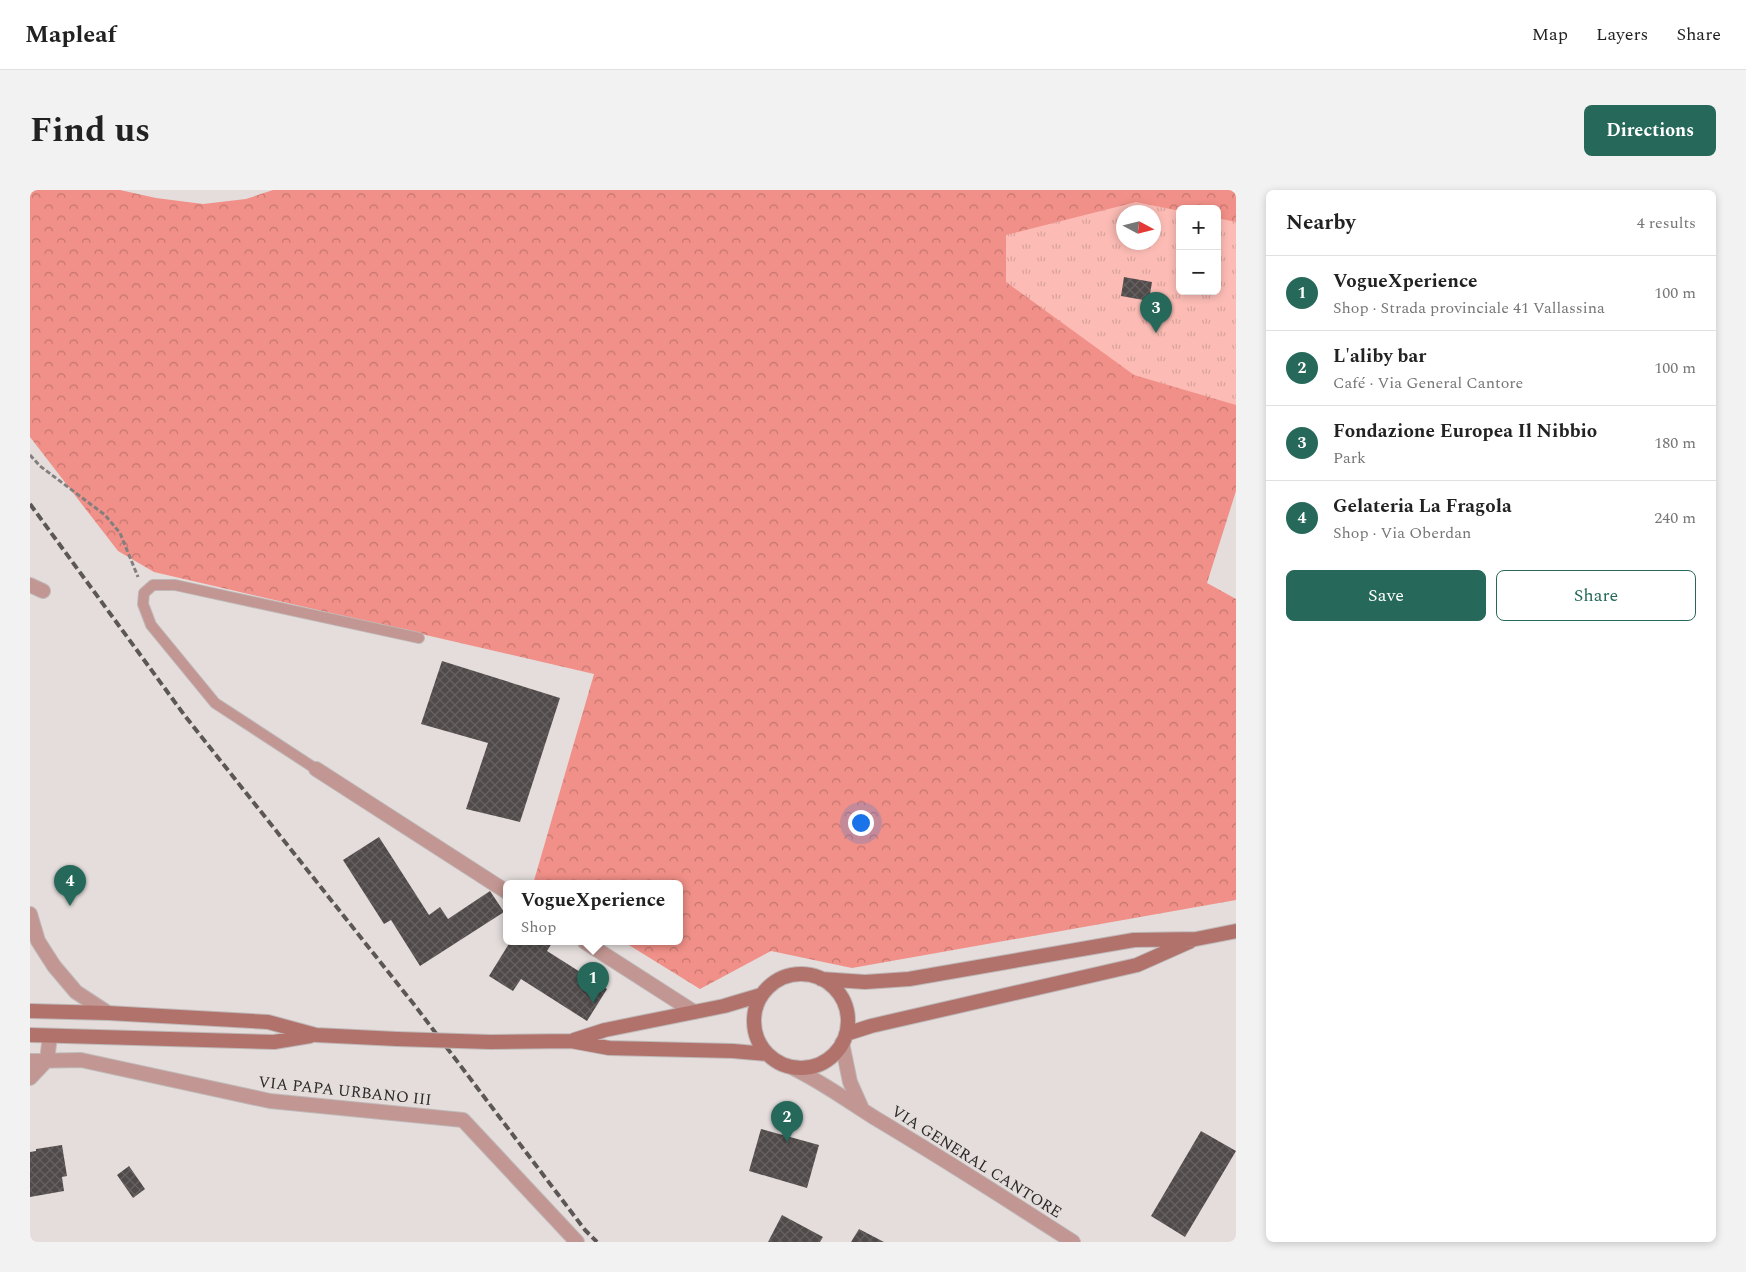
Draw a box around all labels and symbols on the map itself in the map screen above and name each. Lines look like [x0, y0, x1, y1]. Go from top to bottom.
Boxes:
north arrow [1116, 205, 1161, 250]
pin: 3 [1140, 292, 1172, 333]
your location [848, 810, 874, 836]
pin: 4 [54, 865, 86, 906]
pin: 1 [577, 962, 609, 1003]
street label: VIA PAPA URBANO III [257, 1070, 433, 1112]
street label: VIA GENERAL CANTORE [886, 1099, 1067, 1224]
pin: 2 [771, 1101, 803, 1142]

